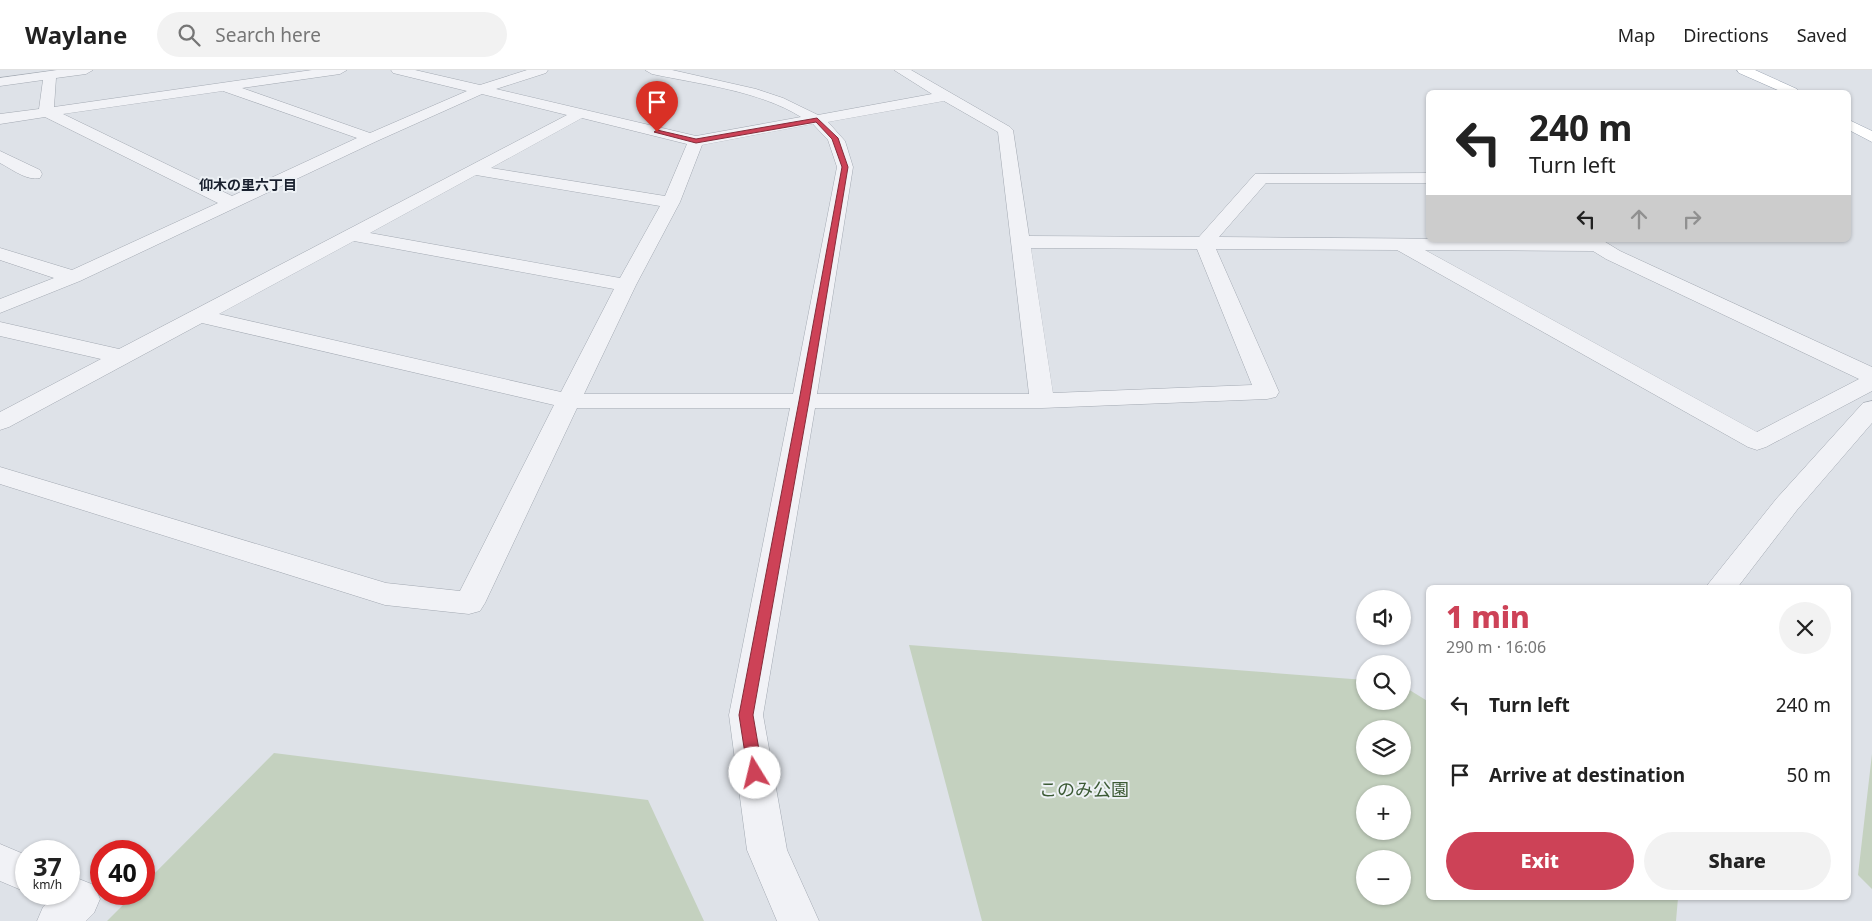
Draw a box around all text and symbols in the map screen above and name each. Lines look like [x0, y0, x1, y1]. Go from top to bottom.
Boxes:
search box [157, 12, 507, 57]
text: Waylane [25, 18, 127, 51]
icon: search [175, 21, 203, 49]
text: Search here [215, 22, 321, 48]
text: Map [1618, 23, 1655, 47]
text: Directions [1683, 23, 1769, 47]
text: Saved [1797, 23, 1847, 47]
pin [636, 81, 678, 132]
icon: arrive [643, 88, 671, 116]
text: 240 m [1529, 104, 1632, 151]
icon: left [1446, 110, 1511, 175]
text: Turn left [1529, 149, 1616, 179]
district label: 仰木の里六丁目 [199, 175, 297, 194]
icon: left [1572, 205, 1600, 233]
icon: ahead [1625, 205, 1653, 233]
icon: right [1678, 205, 1706, 233]
map controls [1356, 590, 1411, 905]
button: sound [1356, 590, 1411, 645]
text: 1 min [1446, 596, 1530, 637]
button: close [1779, 602, 1831, 654]
text: 290 m · 16:06 [1446, 636, 1546, 658]
button: search [1356, 655, 1411, 710]
icon: left [1446, 691, 1474, 719]
text: Turn left [1489, 692, 1570, 718]
text: 240 m [1776, 692, 1831, 718]
button: layers [1356, 720, 1411, 775]
position arrow [728, 746, 780, 798]
icon: arrive [1446, 761, 1474, 789]
text: Arrive at destination [1489, 762, 1685, 788]
text: 50 m [1787, 762, 1831, 788]
park label: このみ公園 [1039, 777, 1129, 801]
button: + [1356, 785, 1411, 840]
button: Exit [1446, 832, 1634, 890]
button: Share [1644, 832, 1831, 890]
speed limit sign: 40 [90, 840, 155, 905]
text: 37 [33, 849, 62, 883]
button: − [1356, 850, 1411, 905]
text: km/h [33, 876, 62, 893]

